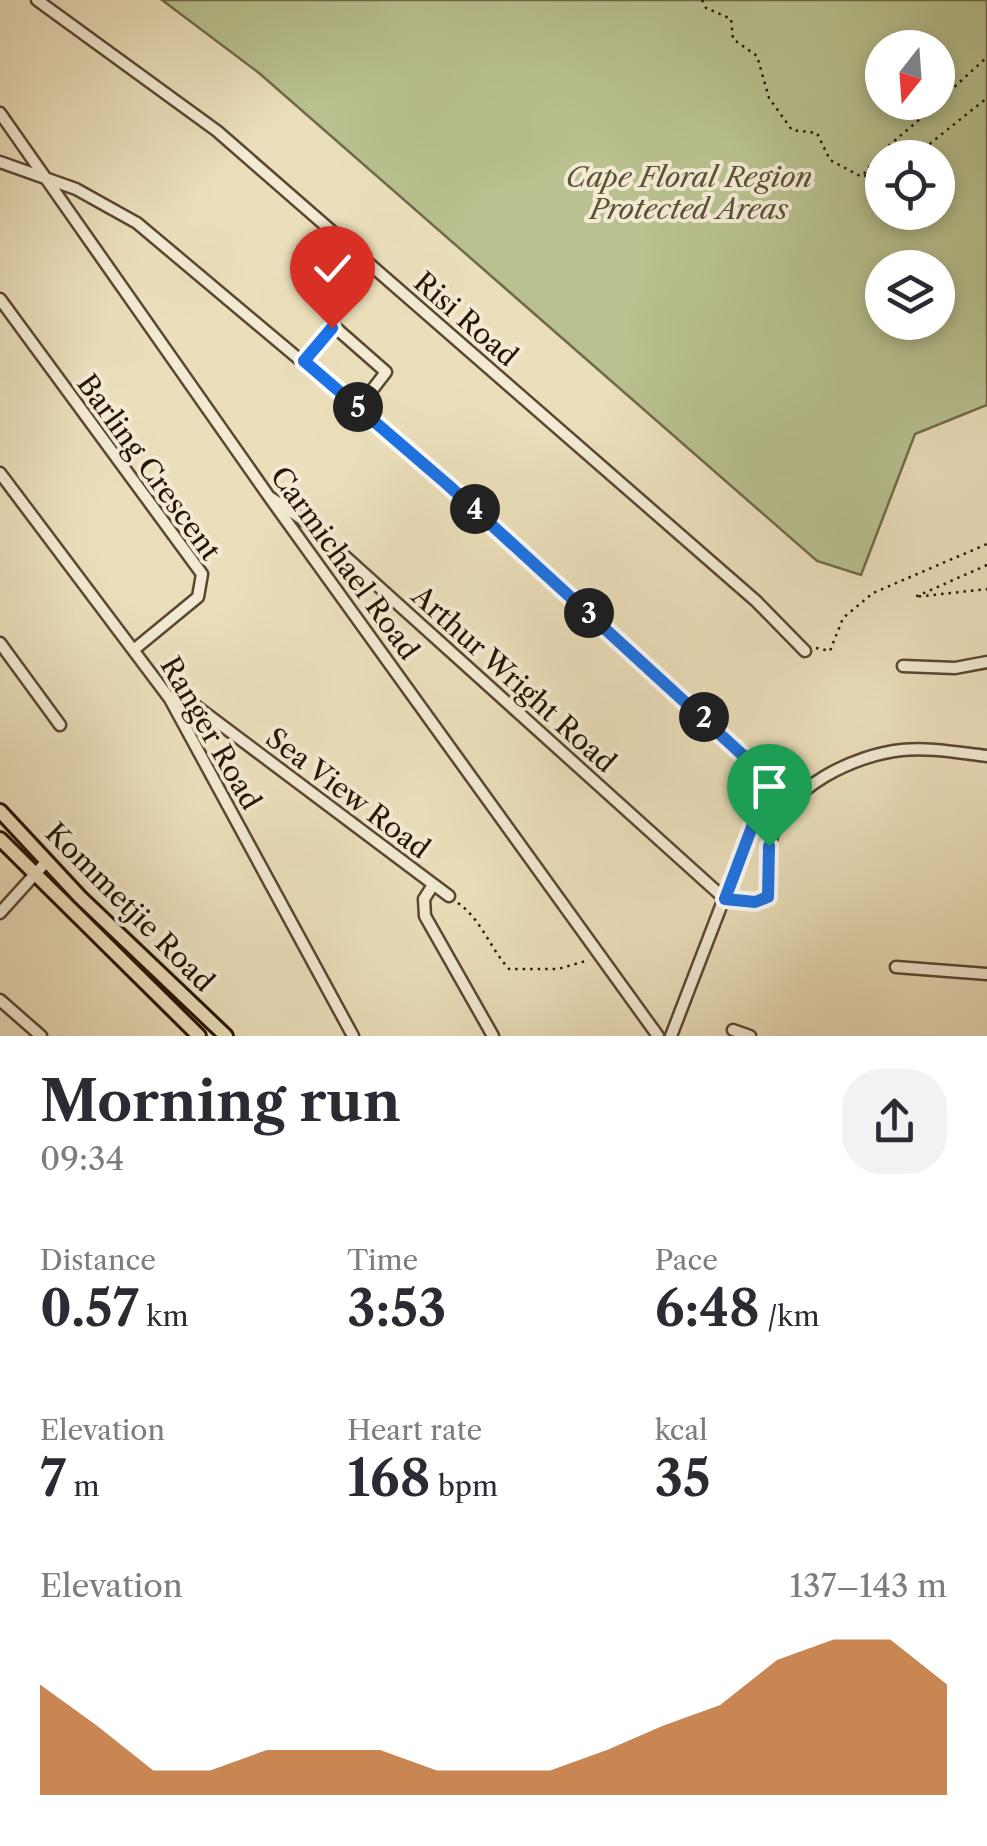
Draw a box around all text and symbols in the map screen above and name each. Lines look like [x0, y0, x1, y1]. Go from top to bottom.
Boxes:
north arrow [865, 30, 955, 120]
map controls [865, 30, 955, 340]
button: locate [865, 140, 955, 230]
park label: Cape Floral Region Protected Areas [566, 160, 812, 226]
pin [290, 226, 375, 329]
icon: check [305, 241, 360, 296]
button: layers [865, 250, 955, 340]
street label: Risi Road [407, 265, 525, 373]
street label: Barling Crescent [70, 367, 228, 567]
pin: 5 [333, 382, 383, 432]
text: 5 [350, 390, 366, 424]
street label: Carmichael Road [264, 460, 426, 666]
pin: 4 [450, 484, 500, 534]
text: 4 [467, 492, 483, 526]
street label: Arthur Wright Road [404, 578, 623, 779]
pin: 3 [564, 588, 614, 638]
text: 3 [581, 596, 597, 630]
street label: Ranger Road [154, 650, 268, 816]
pin: 2 [679, 692, 729, 742]
text: 2 [696, 700, 712, 734]
street label: Sea View Road [259, 720, 437, 866]
pin [727, 744, 812, 847]
icon: arrive [742, 759, 797, 814]
street label: Kommetjie Road [39, 816, 221, 998]
text: Morning run [40, 1068, 401, 1135]
button: share [842, 1069, 947, 1174]
text: 09:34 [40, 1139, 124, 1178]
text: Distance [40, 1243, 156, 1277]
text: Time [347, 1243, 418, 1277]
text: Pace [655, 1243, 718, 1277]
text: 0.57 [40, 1277, 139, 1339]
text: 3:53 [347, 1277, 446, 1339]
text: 6:48 [655, 1277, 760, 1339]
text: km [139, 1299, 189, 1333]
text: /km [760, 1299, 820, 1333]
text: Elevation [40, 1413, 165, 1447]
text: Heart rate [347, 1413, 482, 1447]
text: kcal [655, 1413, 708, 1447]
text: 7 [40, 1447, 66, 1509]
text: 168 [347, 1447, 430, 1509]
text: 35 [655, 1447, 711, 1509]
text: m [66, 1469, 100, 1503]
text: bpm [430, 1469, 498, 1503]
text: Elevation [40, 1566, 183, 1605]
text: 137–143 m [790, 1566, 947, 1605]

